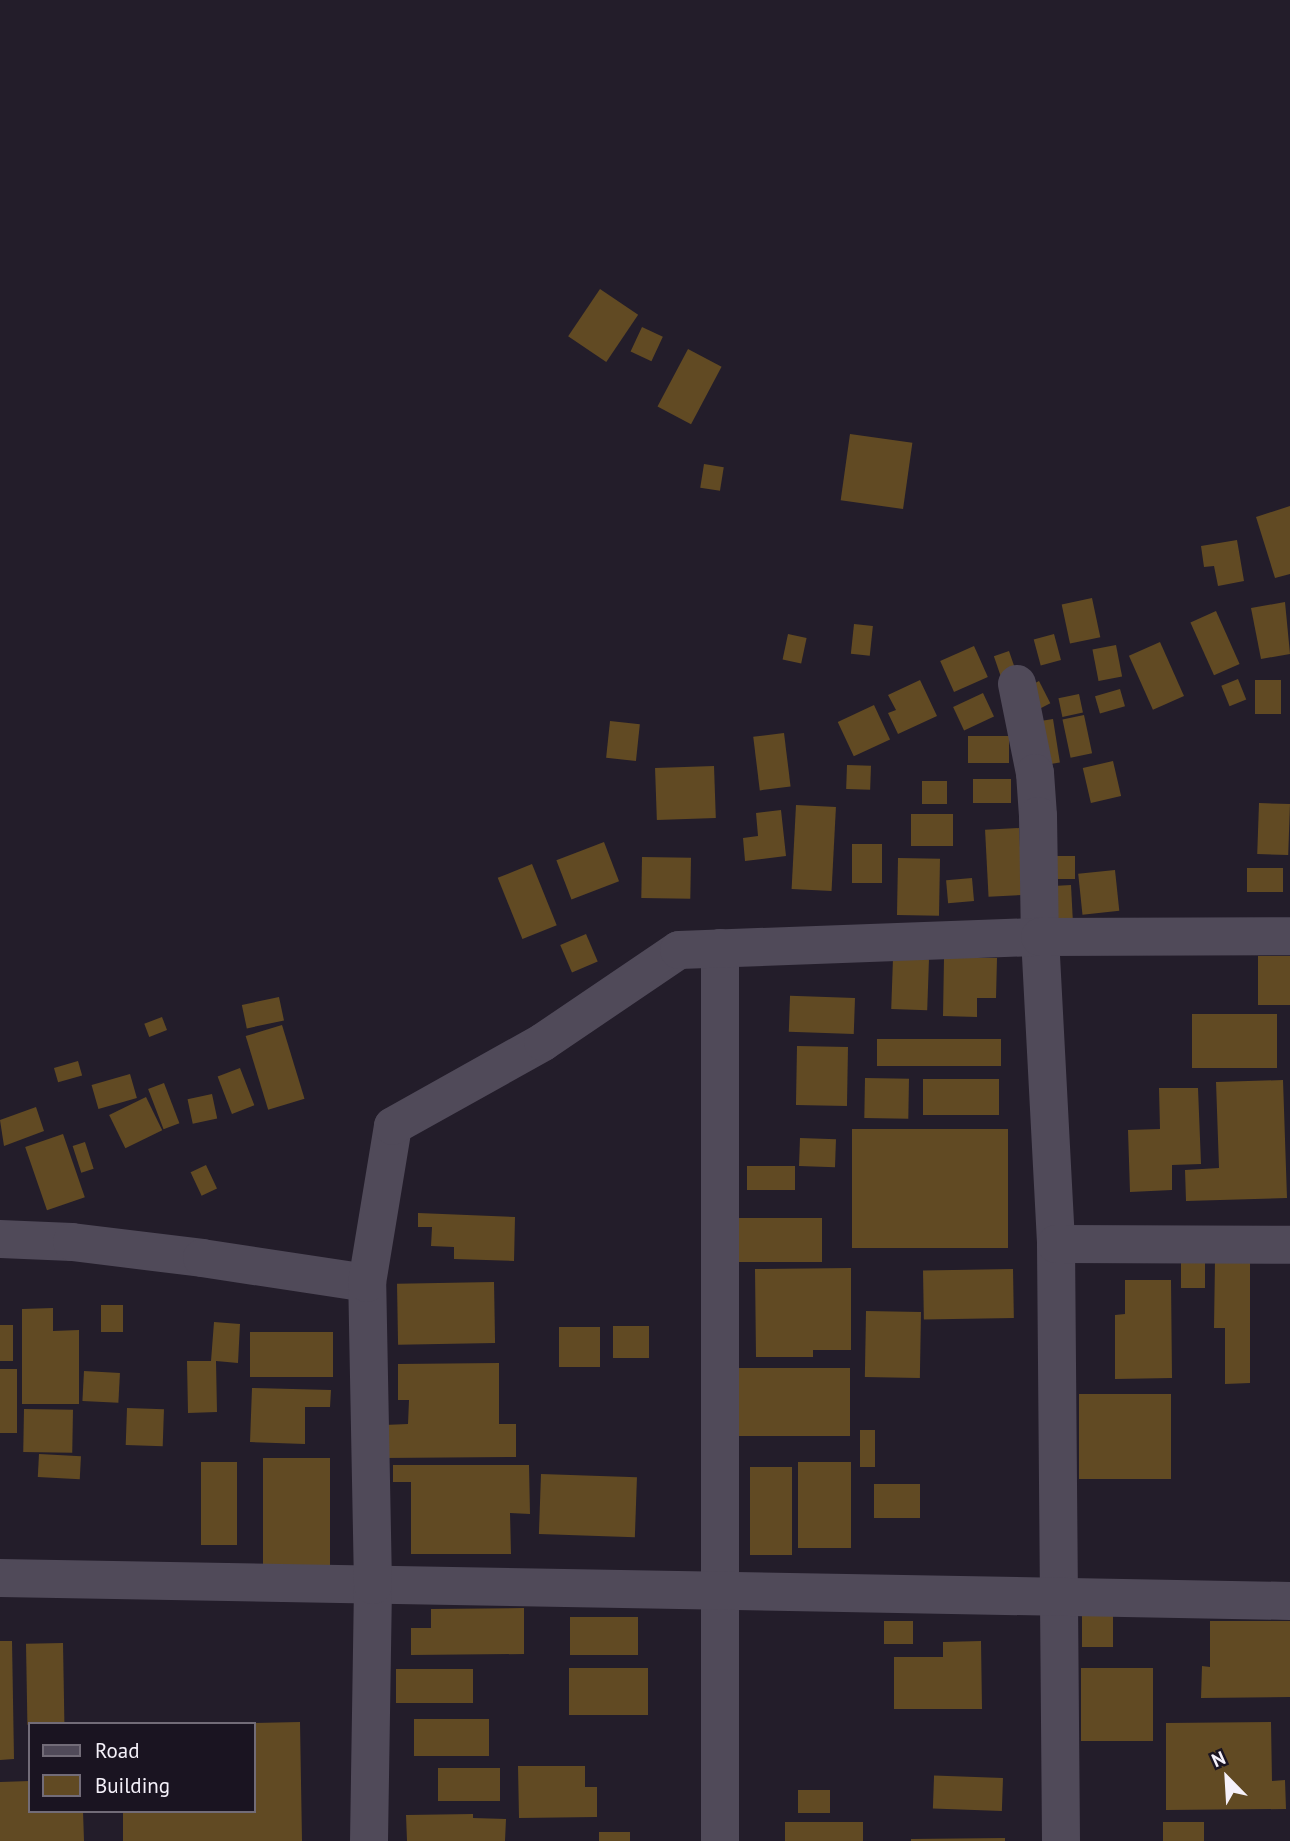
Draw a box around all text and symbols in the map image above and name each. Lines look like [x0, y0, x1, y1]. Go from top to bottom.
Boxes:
legend [28, 1722, 256, 1813]
text: Road [95, 1737, 139, 1764]
north arrow [1192, 1743, 1262, 1813]
text: N [1208, 1745, 1229, 1772]
text: Building [95, 1772, 170, 1799]

